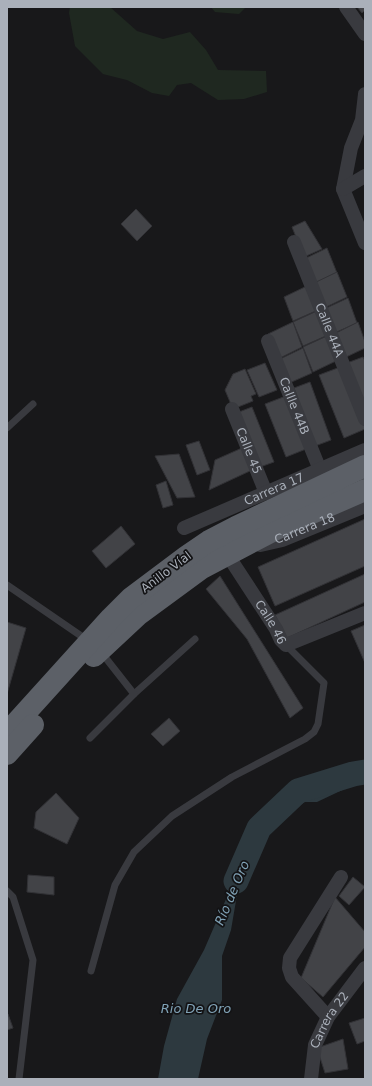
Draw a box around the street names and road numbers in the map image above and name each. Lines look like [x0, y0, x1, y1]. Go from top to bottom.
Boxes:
street label: Calle 44A [312, 301, 347, 360]
street label: Callle 44B [276, 375, 312, 437]
street label: Calle 45 [233, 425, 265, 476]
street label: Carrera 17 [242, 470, 306, 508]
street label: Carrera 18 [273, 510, 337, 546]
street label: Anillo Víal [138, 549, 194, 595]
street label: Calle 46 [252, 597, 289, 646]
street label: Carrera 22 [307, 989, 352, 1051]

